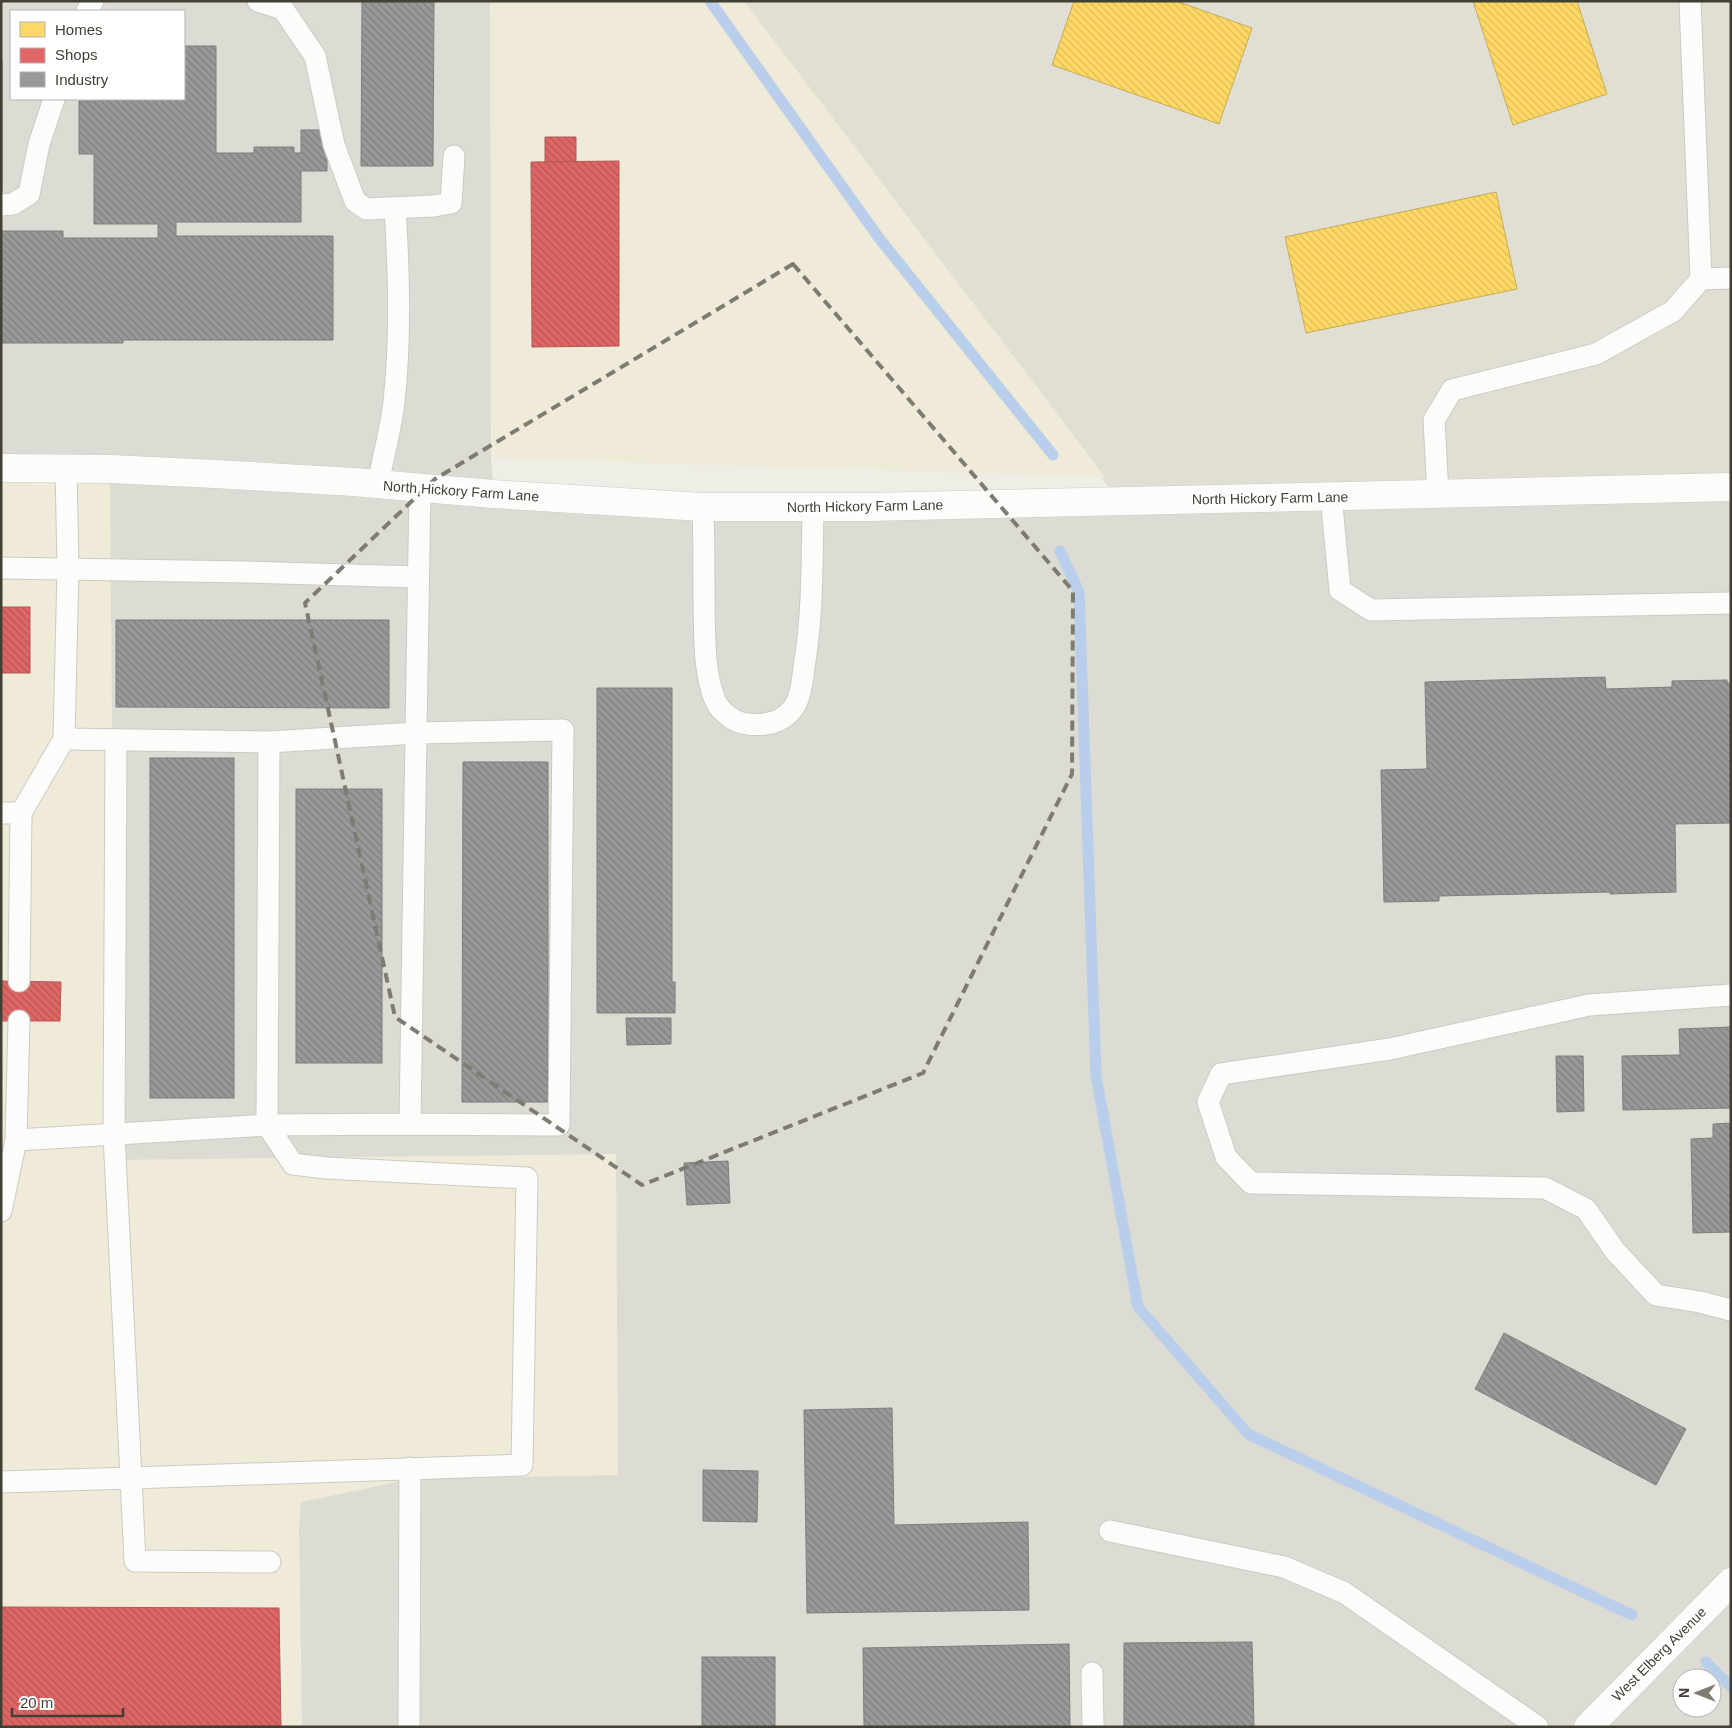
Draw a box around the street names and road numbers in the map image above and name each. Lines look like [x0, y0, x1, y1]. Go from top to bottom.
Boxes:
street label: North Hickory Farm Lane [382, 478, 540, 504]
street label: North Hickory Farm Lane [1192, 489, 1349, 507]
street label: North Hickory Farm Lane [787, 497, 944, 515]
street label: West Elberg Avenue [1609, 1604, 1709, 1704]

